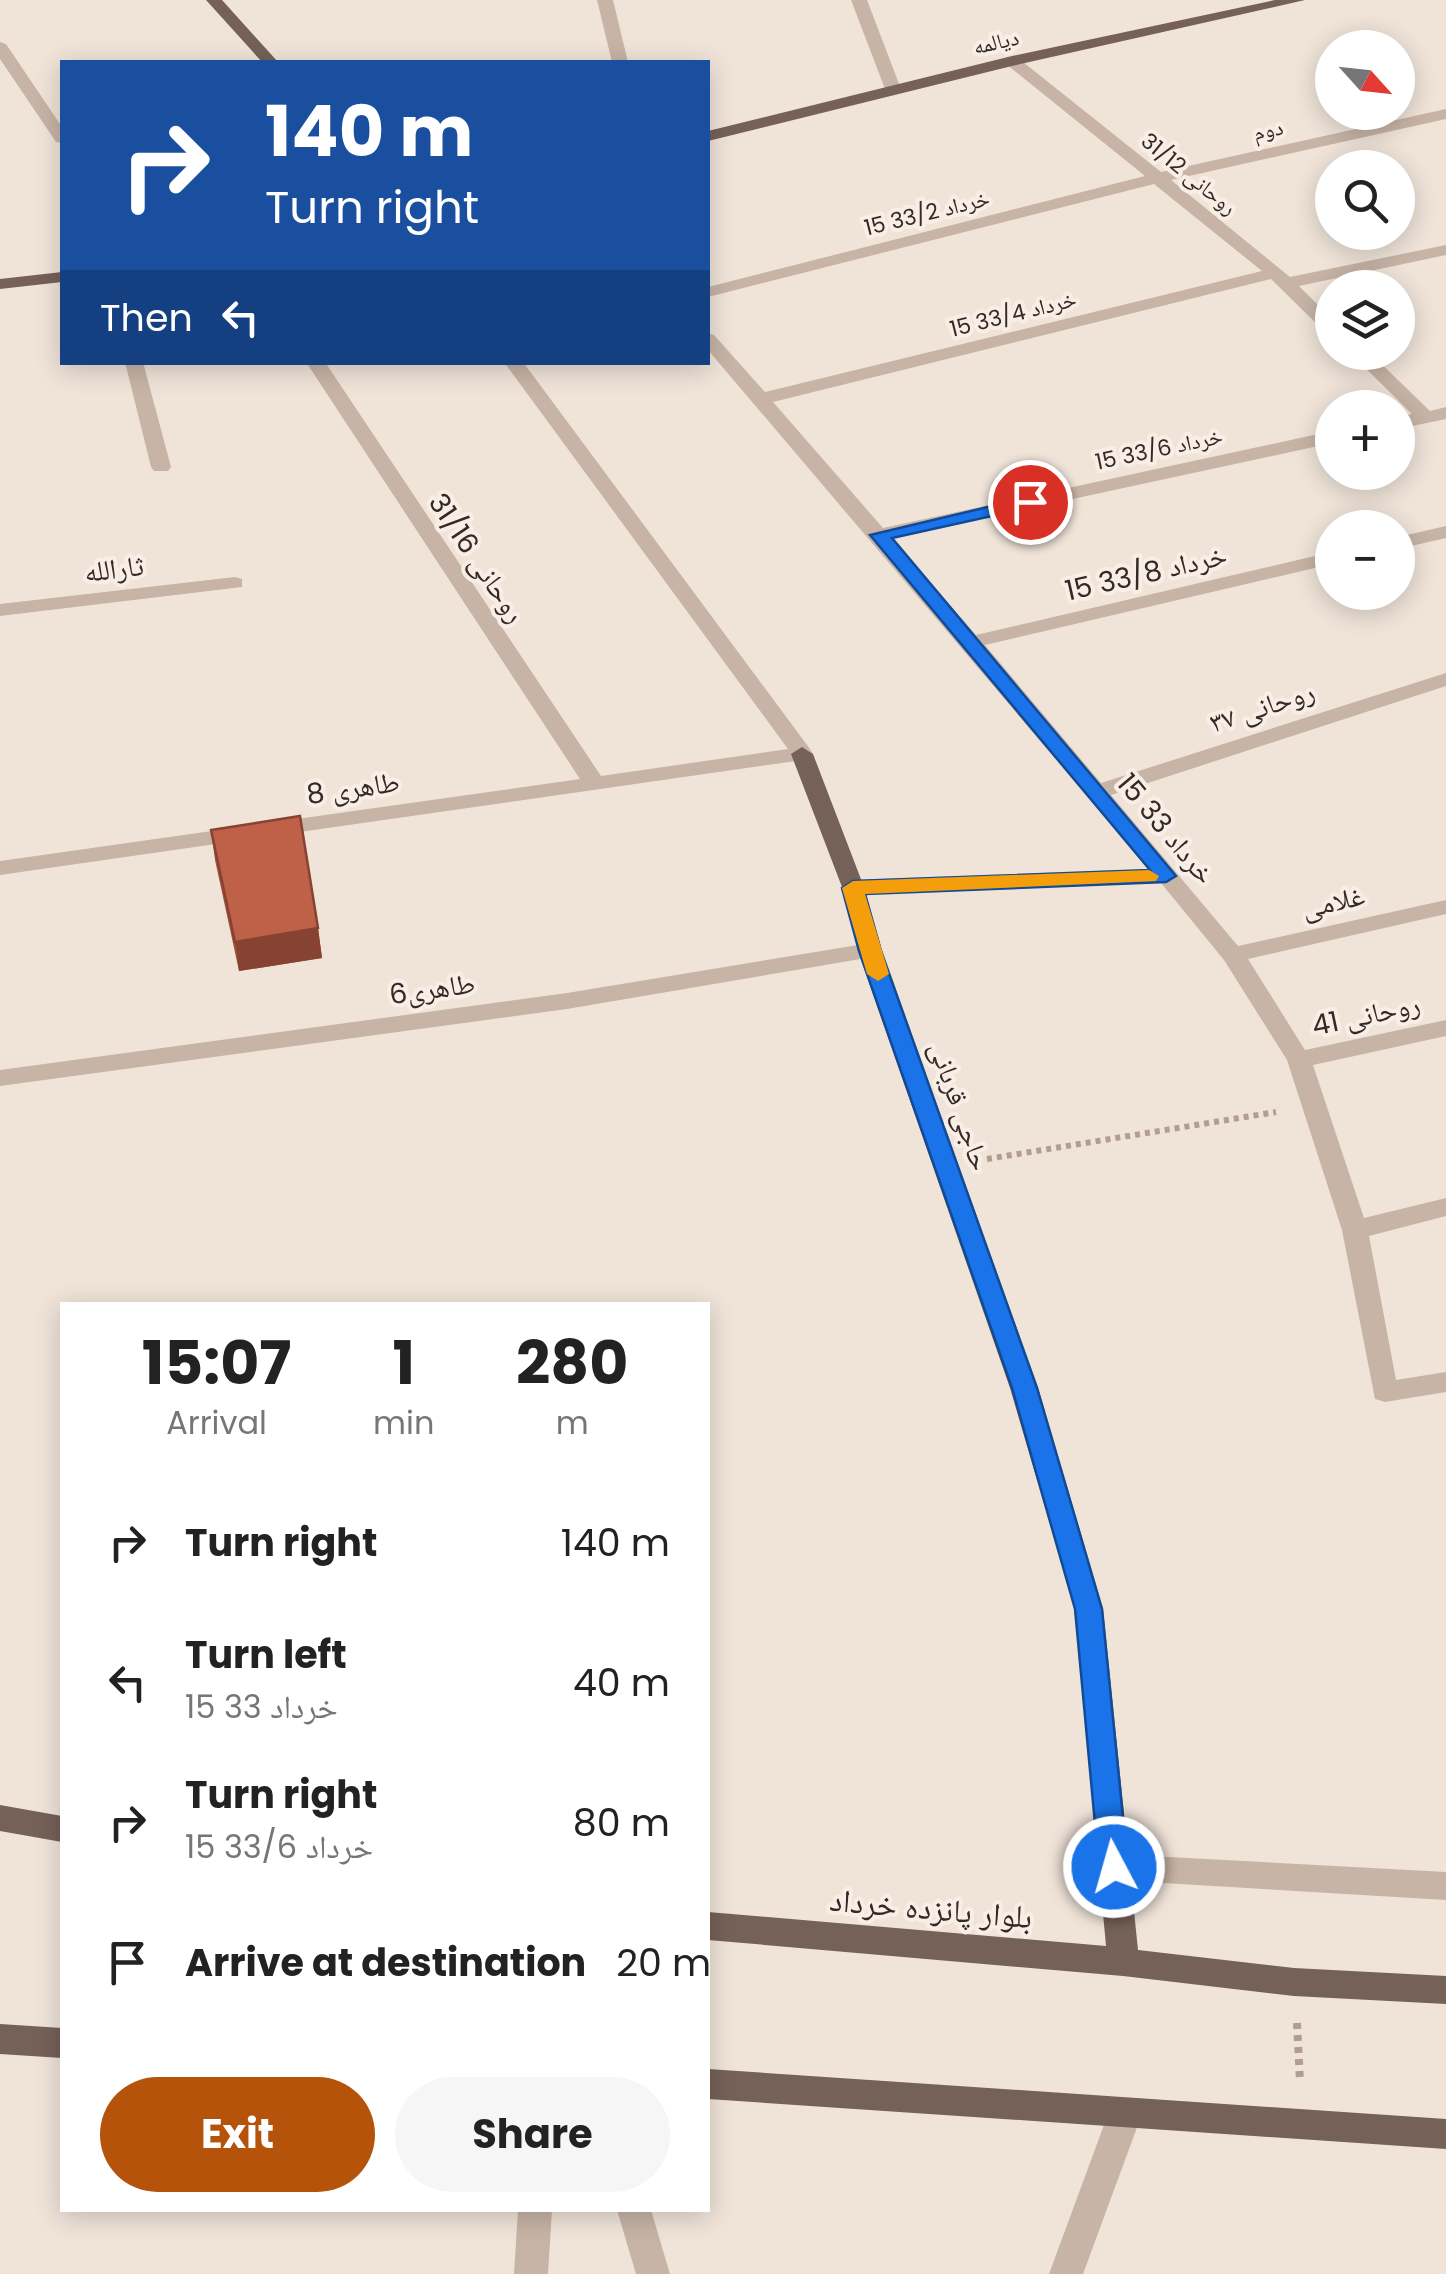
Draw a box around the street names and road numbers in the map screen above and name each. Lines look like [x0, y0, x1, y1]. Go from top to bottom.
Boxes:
street label: دیالمه [970, 22, 1022, 62]
street label: دوم [1250, 112, 1286, 148]
street label: روحانی 31/12 [1134, 126, 1244, 222]
street label: 15 خرداد 33/2 [861, 182, 993, 244]
street label: 15 خرداد 33/4 [947, 283, 1079, 345]
street label: 15 خرداد 33/6 [1093, 420, 1225, 478]
street label: روحانی 31/16 [419, 485, 535, 631]
street label: 15 خرداد 33/8 [1061, 536, 1231, 610]
street label: ثارالله [82, 546, 146, 592]
street label: روحانی ۳۷ [1204, 672, 1320, 742]
street label: طاهری 8 [304, 762, 402, 814]
street label: 15 خرداد 33 [1108, 765, 1224, 893]
street label: غلامی [1298, 876, 1368, 928]
street label: طاهری6 [387, 964, 477, 1014]
street label: روحانی 41 [1308, 985, 1424, 1045]
street label: حاجی قربانی [920, 1036, 1000, 1176]
street label: بلوار پانزده خرداد [828, 1877, 1034, 1939]

